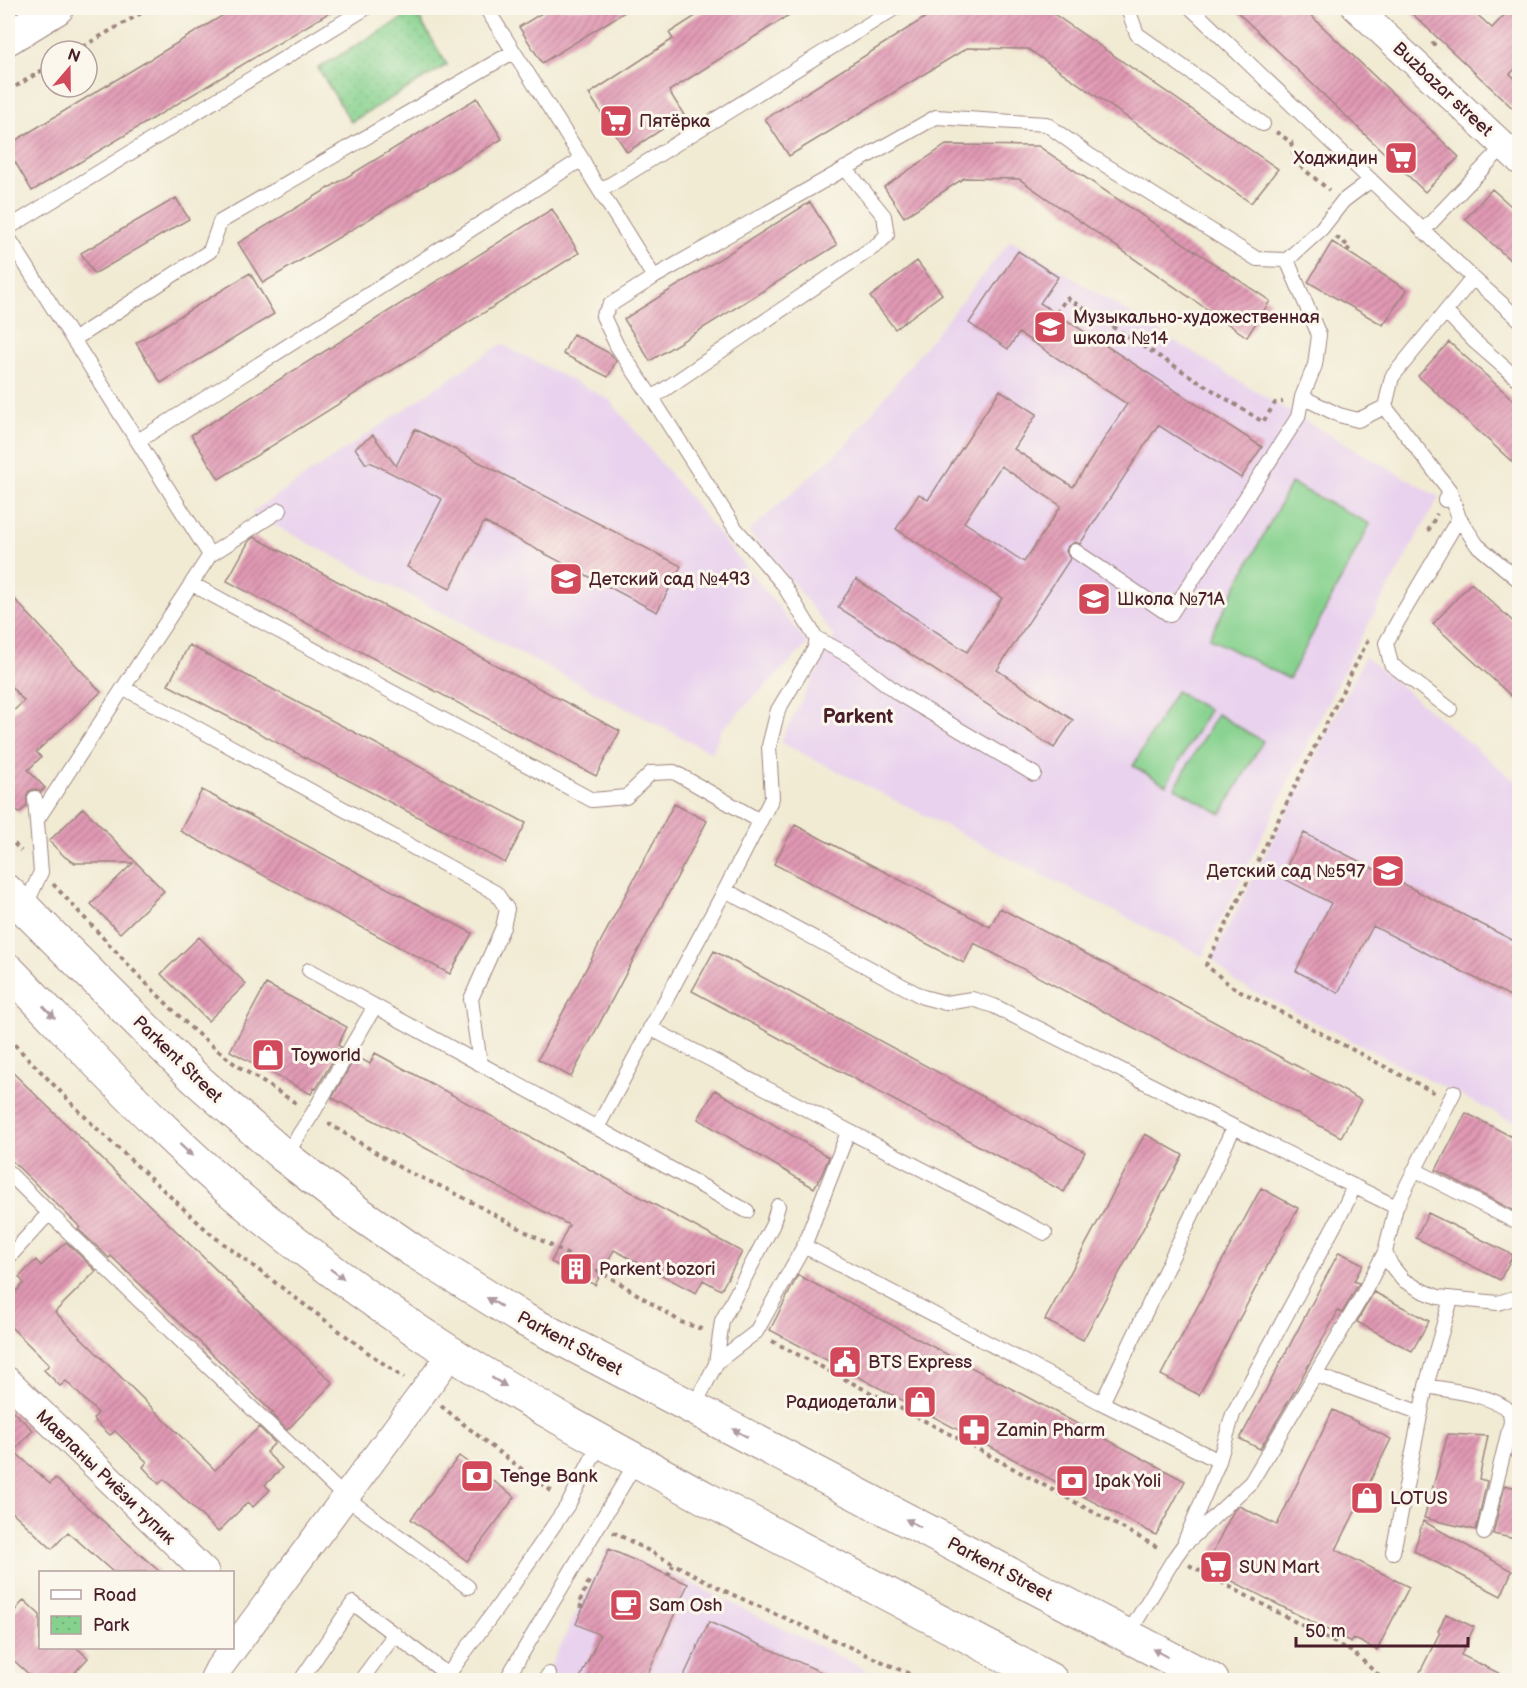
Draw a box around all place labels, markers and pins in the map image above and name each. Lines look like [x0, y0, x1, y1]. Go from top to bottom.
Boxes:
supermarket icon: Пятёрка [598, 103, 634, 139]
place label: Пятёрка [639, 111, 711, 132]
supermarket icon: Ходжидин [1383, 140, 1419, 176]
place label: Ходжидин [1294, 148, 1378, 169]
place label: Музыкально-художественная школа №14 [1073, 307, 1320, 349]
school or university icon: Музыкально-художественная школа №14 [1032, 309, 1068, 345]
school or university icon: Детский сад №493 [548, 561, 584, 597]
place label: Детский сад №493 [589, 569, 750, 590]
school or university icon: Школа №71А [1076, 581, 1112, 617]
place label: Школа №71А [1117, 589, 1225, 610]
school or university icon: Детский сад №597 [1370, 853, 1406, 889]
place label: Детский сад №597 [1206, 861, 1365, 882]
shop icon: Toyworld [250, 1037, 286, 1073]
place label: Toyworld [291, 1045, 361, 1066]
building icon: Parkent bozori [558, 1251, 594, 1287]
place label: Parkent bozori [599, 1259, 716, 1280]
public building icon: BTS Express [827, 1344, 863, 1380]
place label: BTS Express [868, 1352, 972, 1373]
shop icon: Радиодетали [902, 1384, 938, 1420]
place label: Радиодетали [785, 1392, 897, 1413]
pharmacy icon: Zamin Pharm [956, 1412, 992, 1448]
place label: Zamin Pharm [996, 1420, 1105, 1441]
bank icon: Tenge Bank [459, 1458, 495, 1494]
bank icon: Ipak Yoli [1054, 1463, 1090, 1499]
place label: Tenge Bank [500, 1466, 597, 1487]
place label: Ipak Yoli [1095, 1471, 1161, 1492]
shop icon: LOTUS [1349, 1480, 1385, 1516]
place label: LOTUS [1390, 1488, 1448, 1509]
supermarket icon: SUN Mart [1198, 1549, 1234, 1585]
place label: SUN Mart [1239, 1557, 1320, 1578]
cafe icon: Sam Osh [608, 1587, 644, 1623]
place label: Sam Osh [649, 1595, 722, 1616]

